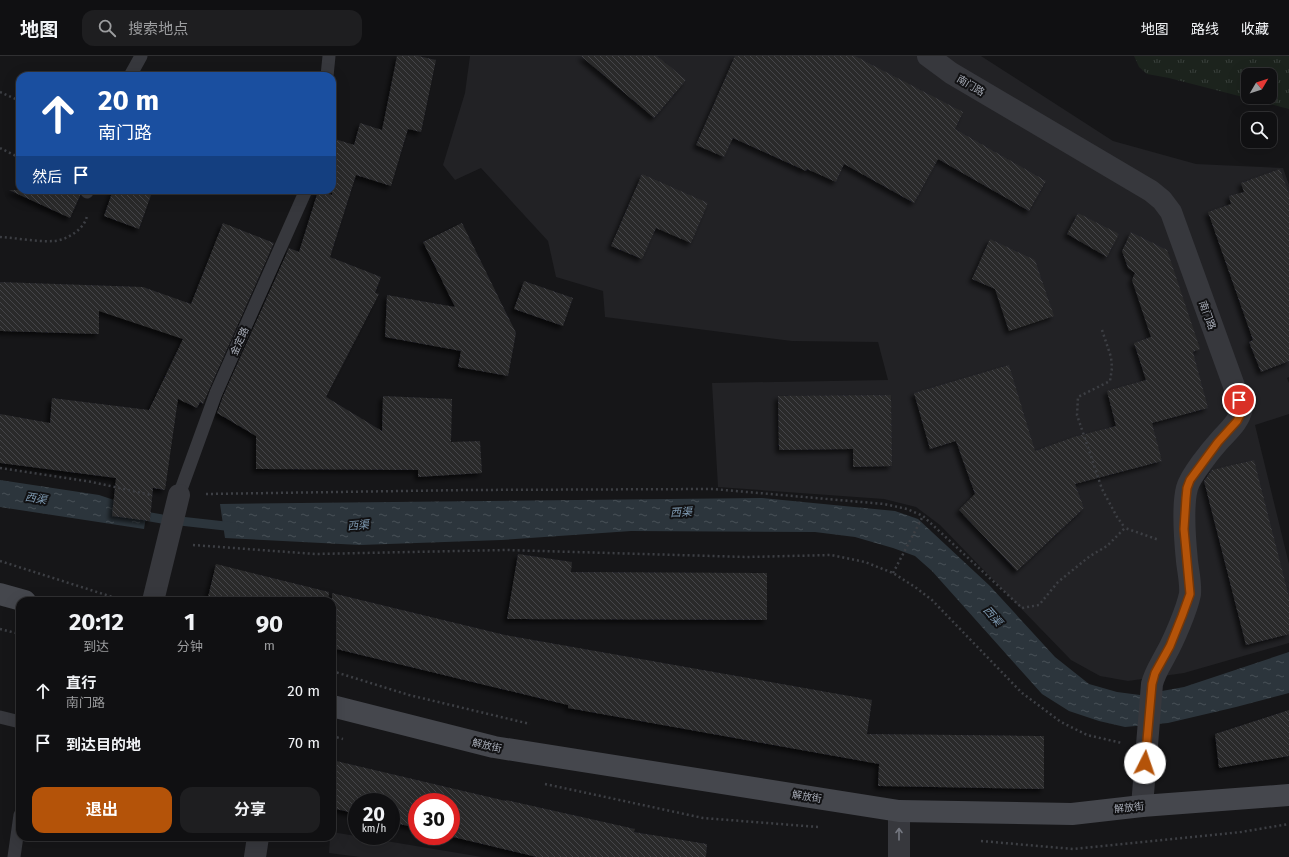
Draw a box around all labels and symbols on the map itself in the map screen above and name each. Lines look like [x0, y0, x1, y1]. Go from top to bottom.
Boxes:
north arrow [1241, 68, 1277, 104]
street label: 南门路 [955, 73, 986, 99]
street label: 南门路 [1196, 299, 1218, 331]
street label: 金定路 [228, 325, 251, 358]
pin [1222, 383, 1256, 417]
water label: 西渠 [24, 490, 50, 507]
water label: 西渠 [670, 505, 694, 520]
water label: 西渠 [347, 518, 372, 533]
water label: 西渠 [981, 604, 1006, 630]
street label: 解放街 [471, 737, 503, 755]
position arrow [1124, 742, 1166, 784]
street label: 解放街 [791, 789, 823, 805]
speed limit sign: 30 [408, 793, 460, 845]
street label: 解放街 [1114, 800, 1145, 816]
one-way arrow [895, 828, 903, 841]

